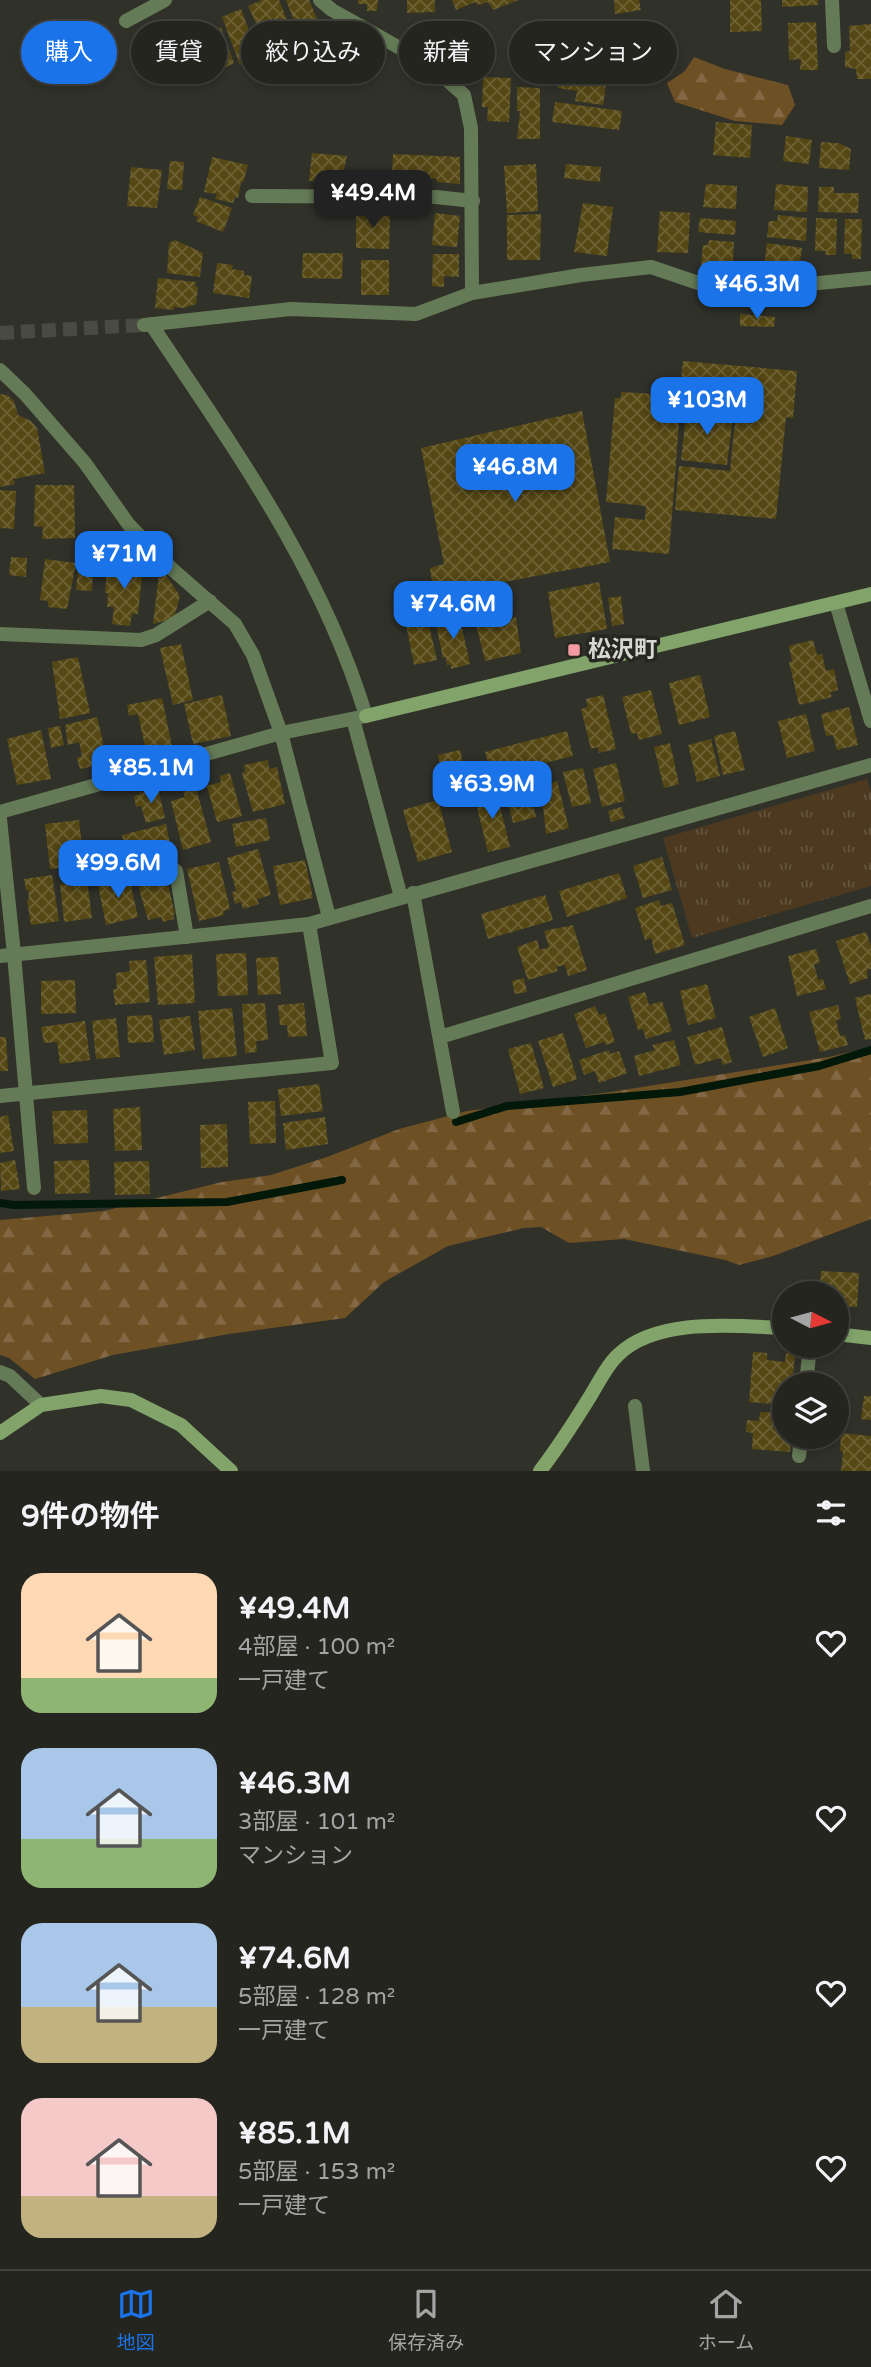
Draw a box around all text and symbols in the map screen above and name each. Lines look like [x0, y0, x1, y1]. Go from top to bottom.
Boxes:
chip: 購入 [21, 21, 117, 84]
chip: 賃貸 [131, 21, 227, 84]
chip: 絞り込み [241, 21, 385, 84]
chip: 新着 [399, 21, 495, 84]
chip: マンション [509, 21, 677, 84]
pin: ¥49.4M [316, 170, 430, 230]
text: ¥49.4M [330, 179, 416, 207]
pin: ¥46.3M [700, 262, 814, 321]
text: ¥46.3M [714, 270, 800, 298]
pin: ¥103M [658, 378, 756, 437]
text: ¥103M [667, 386, 747, 414]
pin: ¥46.8M [458, 444, 572, 504]
text: ¥46.8M [472, 453, 558, 481]
pin: ¥71M [83, 532, 165, 591]
text: ¥71M [91, 540, 157, 568]
pin: ¥74.6M [396, 582, 510, 641]
text: ¥74.6M [410, 590, 496, 618]
place label: 松沢町 [588, 636, 657, 664]
marker: 松沢町 [566, 642, 582, 658]
pin: ¥85.1M [94, 746, 208, 805]
text: ¥85.1M [108, 754, 194, 782]
pin: ¥63.9M [435, 762, 549, 821]
text: ¥63.9M [449, 770, 535, 798]
pin: ¥99.6M [61, 841, 175, 900]
text: ¥99.6M [75, 849, 161, 877]
north arrow [772, 1281, 849, 1358]
map controls [772, 1281, 849, 1449]
button: layers [772, 1372, 849, 1449]
icon: filters [812, 1494, 850, 1532]
text: 9件の物件 [21, 1498, 160, 1535]
text: ¥49.4M [238, 1590, 350, 1627]
icon: home [77, 1601, 161, 1685]
icon: heart [812, 1624, 850, 1662]
text: 4部屋 · 100 m² [238, 1633, 395, 1661]
text: 一戸建て [238, 1667, 330, 1695]
text: ¥46.3M [238, 1765, 351, 1802]
icon: home [77, 1776, 161, 1860]
icon: heart [812, 1799, 850, 1837]
text: 3部屋 · 101 m² [238, 1808, 395, 1836]
text: マンション [238, 1842, 353, 1870]
text: ¥74.6M [238, 1940, 351, 1977]
icon: home [77, 1951, 161, 2035]
icon: heart [812, 1974, 850, 2012]
text: 5部屋 · 128 m² [238, 1983, 395, 2011]
text: 一戸建て [238, 2017, 330, 2045]
text: ¥85.1M [238, 2115, 351, 2152]
icon: home [77, 2126, 161, 2210]
icon: heart [812, 2149, 850, 2187]
text: 5部屋 · 153 m² [238, 2158, 395, 2186]
text: 一戸建て [238, 2192, 330, 2220]
tab: 地図 [117, 2285, 155, 2354]
tab: 保存済み [388, 2285, 464, 2354]
tab: ホーム [698, 2285, 754, 2354]

